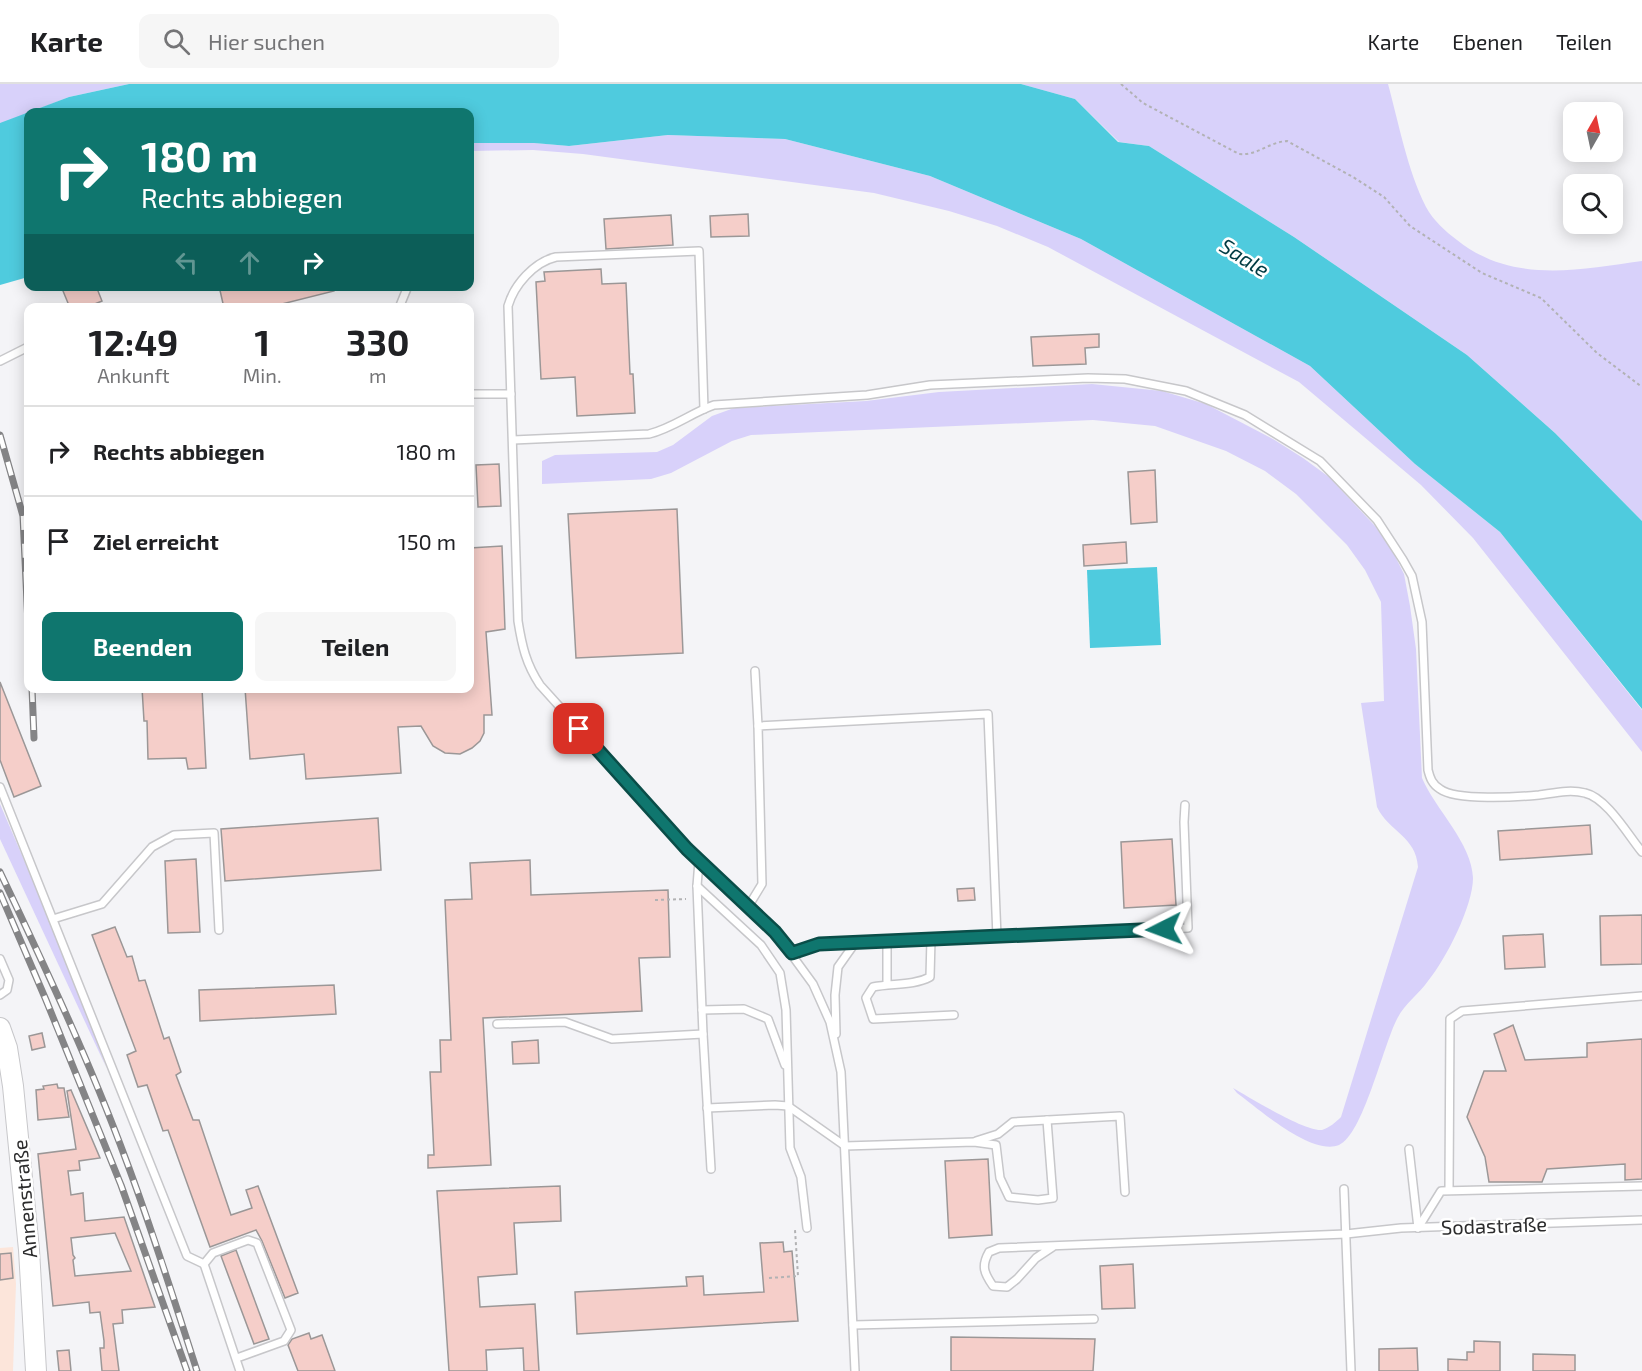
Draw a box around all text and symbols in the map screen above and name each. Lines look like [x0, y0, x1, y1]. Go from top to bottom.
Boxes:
search box [139, 14, 559, 68]
text: Karte [30, 24, 103, 58]
icon: search [160, 25, 193, 58]
text: Hier suchen [208, 28, 325, 54]
text: Karte [1368, 29, 1419, 54]
text: Ebenen [1452, 29, 1523, 54]
text: Teilen [1556, 29, 1612, 54]
north arrow [1563, 102, 1623, 162]
map controls [1563, 102, 1623, 234]
text: 180 m [141, 130, 258, 180]
icon: right [42, 132, 120, 210]
button: search [1563, 174, 1623, 234]
text: Rechts abbiegen [141, 181, 343, 213]
water label: Saale [1216, 232, 1274, 282]
icon: left [170, 246, 203, 279]
icon: ahead [233, 246, 266, 279]
icon: right [296, 246, 329, 279]
text: 12:49 [88, 320, 178, 363]
text: 1 [254, 320, 270, 363]
text: 330 [346, 320, 410, 363]
text: Ankunft [97, 363, 170, 387]
text: Min. [243, 363, 282, 387]
text: m [369, 363, 387, 387]
icon: right [42, 435, 75, 468]
text: Rechts abbiegen [93, 438, 265, 464]
text: 180 m [396, 438, 456, 464]
icon: arrive [42, 525, 75, 558]
text: Ziel erreicht [93, 528, 219, 554]
text: 150 m [398, 528, 456, 554]
button: Beenden [42, 612, 243, 681]
button: Teilen [255, 612, 456, 681]
pin [553, 703, 604, 754]
icon: arrive [562, 712, 595, 745]
position arrow [1132, 897, 1196, 961]
street label: Annenstraße [7, 1139, 41, 1259]
street label: Sodastraße [1441, 1211, 1547, 1239]

